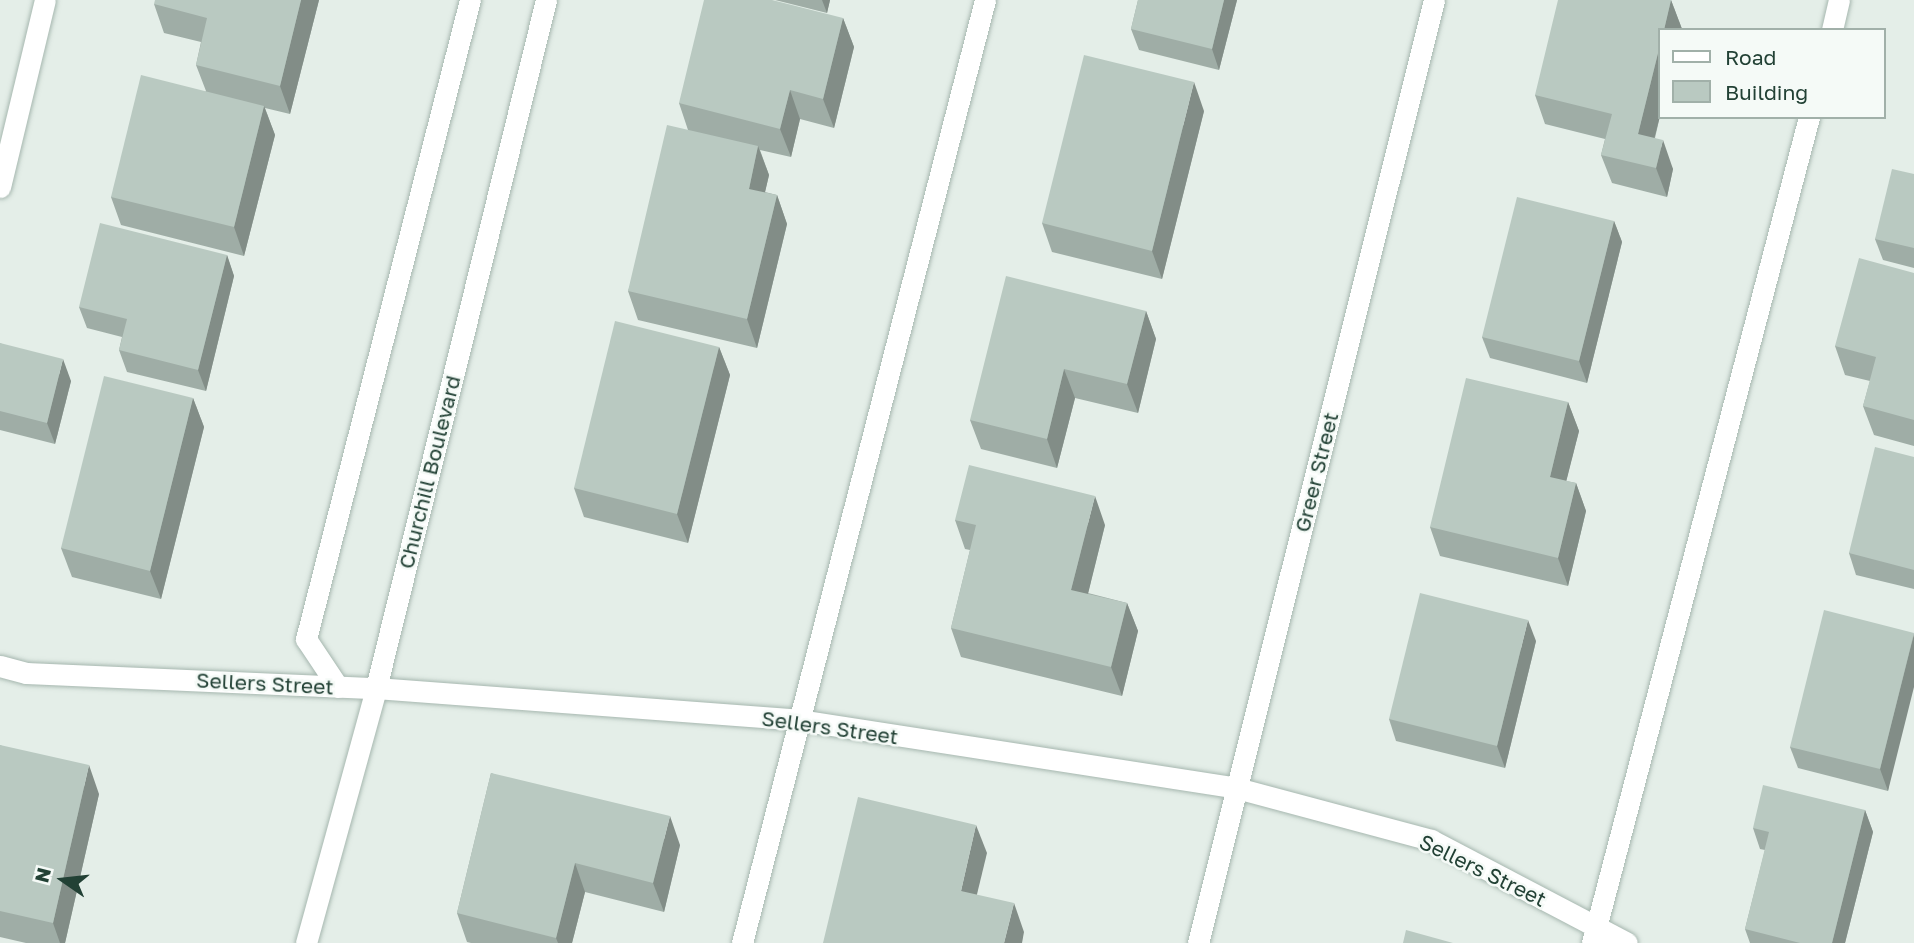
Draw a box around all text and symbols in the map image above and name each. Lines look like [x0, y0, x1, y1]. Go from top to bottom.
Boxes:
legend [1658, 28, 1886, 119]
text: Road [1725, 44, 1776, 70]
text: Building [1725, 79, 1808, 105]
street label: Churchill Boulevard [393, 373, 465, 571]
street label: Greer Street [1289, 409, 1343, 535]
street label: Sellers Street [196, 667, 334, 699]
street label: Sellers Street [760, 705, 900, 749]
street label: Sellers Street [1416, 828, 1550, 912]
north arrow [28, 845, 98, 915]
text: N [29, 865, 55, 885]

